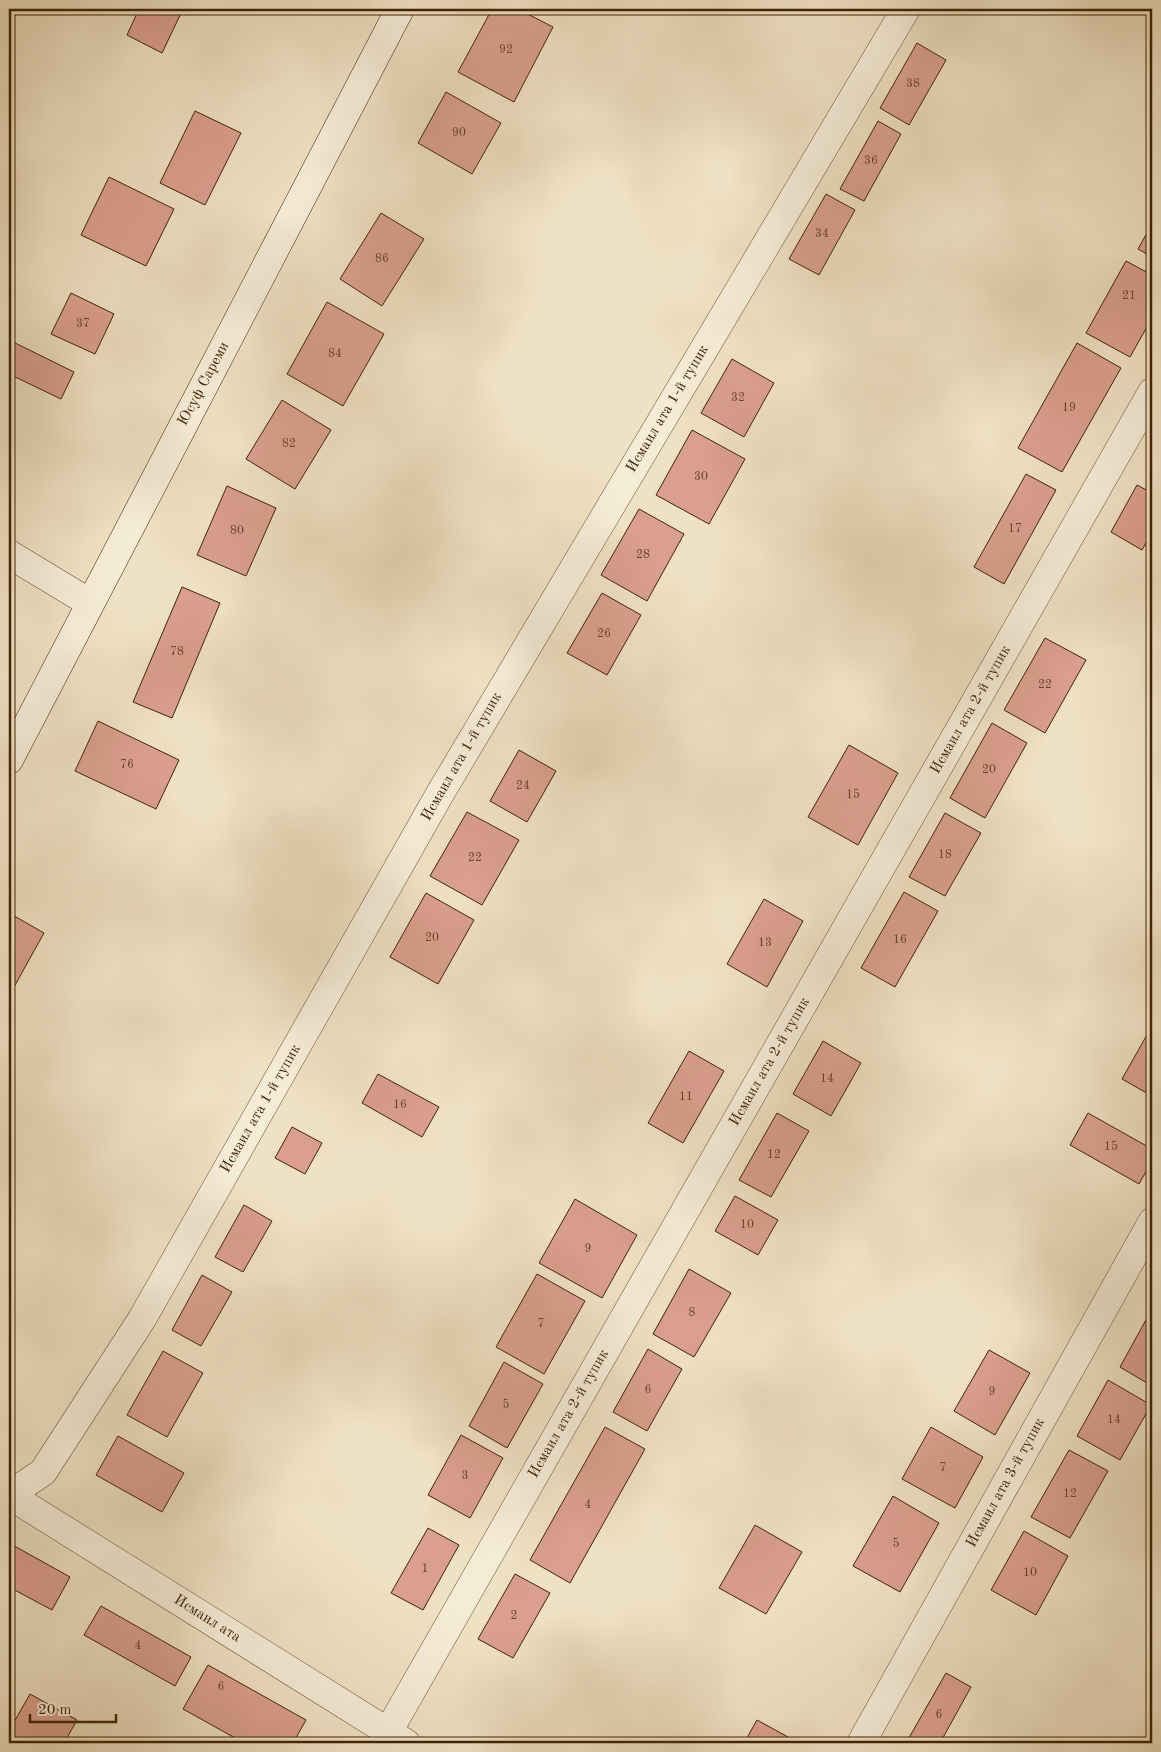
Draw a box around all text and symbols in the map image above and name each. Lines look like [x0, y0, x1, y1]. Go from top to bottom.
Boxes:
house number: 92 [499, 44, 513, 56]
house number: 38 [906, 78, 920, 90]
house number: 90 [452, 127, 466, 139]
house number: 36 [864, 155, 878, 167]
house number: 34 [815, 228, 829, 240]
house number: 86 [375, 253, 389, 265]
house number: 21 [1122, 290, 1136, 302]
house number: 37 [76, 318, 90, 330]
street label: Юсуф Сареми [176, 340, 232, 428]
street label: Исмаил ата 1-й тупик [624, 342, 712, 475]
house number: 84 [328, 348, 342, 360]
house number: 32 [731, 392, 745, 404]
house number: 19 [1062, 402, 1076, 414]
house number: 82 [282, 438, 296, 450]
house number: 30 [694, 471, 708, 483]
house number: 17 [1008, 523, 1022, 535]
house number: 80 [230, 525, 244, 537]
house number: 28 [636, 549, 650, 561]
house number: 26 [597, 628, 611, 640]
street label: Исмаил ата 2-й тупик [928, 643, 1014, 777]
house number: 78 [170, 646, 184, 658]
house number: 22 [1038, 679, 1052, 691]
street label: Исмаил ата 1-й тупик [419, 690, 505, 824]
house number: 76 [120, 759, 134, 771]
house number: 20 [982, 764, 996, 776]
house number: 24 [516, 780, 530, 792]
house number: 15 [846, 788, 860, 801]
house number: 18 [938, 849, 952, 861]
house number: 22 [468, 852, 482, 864]
house number: 20 [425, 932, 439, 944]
house number: 16 [893, 934, 907, 946]
house number: 13 [758, 937, 772, 949]
street label: Исмаил ата 2-й тупик [727, 995, 813, 1129]
street label: Исмаил ата 1-й тупик [218, 1042, 304, 1176]
house number: 14 [820, 1073, 834, 1085]
house number: 11 [679, 1091, 693, 1103]
house number: 16 [393, 1099, 407, 1111]
house number: 15 [1104, 1140, 1118, 1153]
house number: 12 [767, 1149, 781, 1161]
house number: 10 [740, 1219, 754, 1231]
house number: 9 [585, 1243, 591, 1255]
house number: 8 [689, 1307, 696, 1319]
house number: 7 [538, 1318, 544, 1330]
street label: Исмаил ата 2-й тупик [526, 1347, 612, 1481]
house number: 6 [645, 1384, 652, 1396]
house number: 9 [989, 1386, 995, 1398]
house number: 5 [503, 1398, 510, 1411]
house number: 14 [1107, 1414, 1121, 1426]
street label: Исмаил ата 3-й тупик [964, 1415, 1048, 1550]
house number: 7 [940, 1462, 946, 1474]
house number: 3 [462, 1470, 468, 1482]
house number: 12 [1063, 1488, 1077, 1500]
house number: 4 [585, 1499, 592, 1511]
house number: 5 [893, 1537, 900, 1550]
house number: 1 [422, 1563, 428, 1575]
house number: 10 [1023, 1567, 1037, 1579]
street label: Исмаил ата [171, 1593, 244, 1646]
house number: 2 [511, 1610, 517, 1622]
house number: 4 [135, 1640, 142, 1652]
house number: 6 [218, 1681, 225, 1693]
scale bar [30, 1692, 116, 1724]
text: 20 m [38, 1703, 72, 1718]
house number: 6 [936, 1709, 943, 1721]

